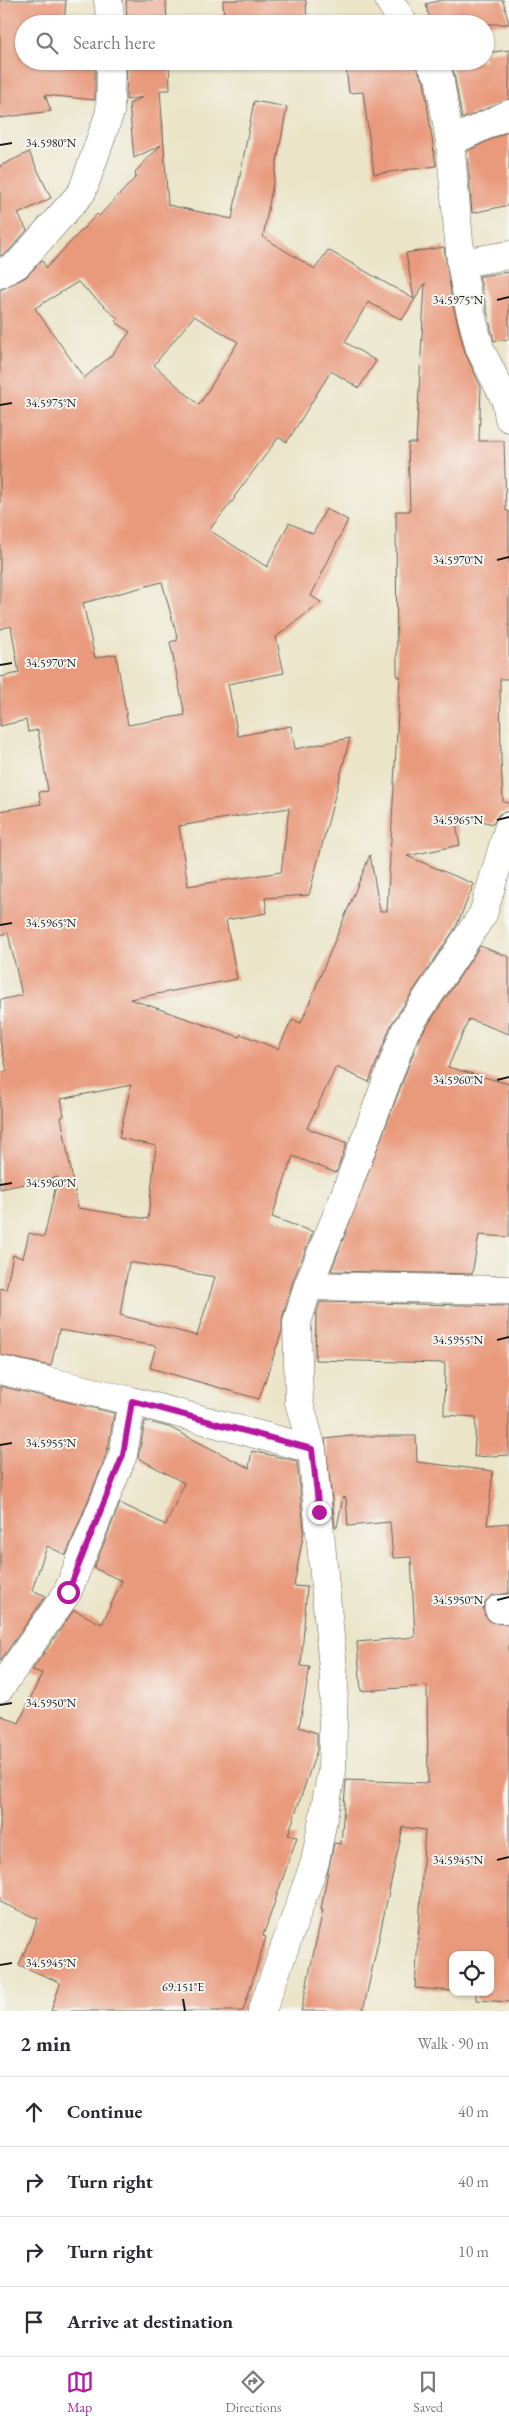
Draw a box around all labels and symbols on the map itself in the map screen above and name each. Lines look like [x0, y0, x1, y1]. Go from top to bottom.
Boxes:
text: 34.5980°N [26, 135, 77, 151]
text: 34.5975°N [433, 292, 484, 308]
text: 34.5975°N [26, 395, 77, 411]
text: 34.5970°N [433, 552, 484, 568]
text: 34.5970°N [26, 655, 77, 671]
text: 34.5965°N [433, 812, 484, 828]
text: 34.5965°N [26, 915, 77, 931]
text: 34.5960°N [433, 1072, 484, 1088]
text: 34.5960°N [26, 1175, 77, 1191]
text: 34.5955°N [433, 1332, 484, 1348]
text: 34.5955°N [26, 1435, 77, 1451]
route end [308, 1501, 331, 1524]
route start [57, 1581, 80, 1604]
text: 34.5950°N [433, 1592, 484, 1608]
text: 34.5950°N [26, 1695, 77, 1711]
text: 34.5945°N [433, 1852, 484, 1868]
text: 34.5945°N [26, 1955, 77, 1971]
text: 69.151°E [162, 1979, 204, 1995]

